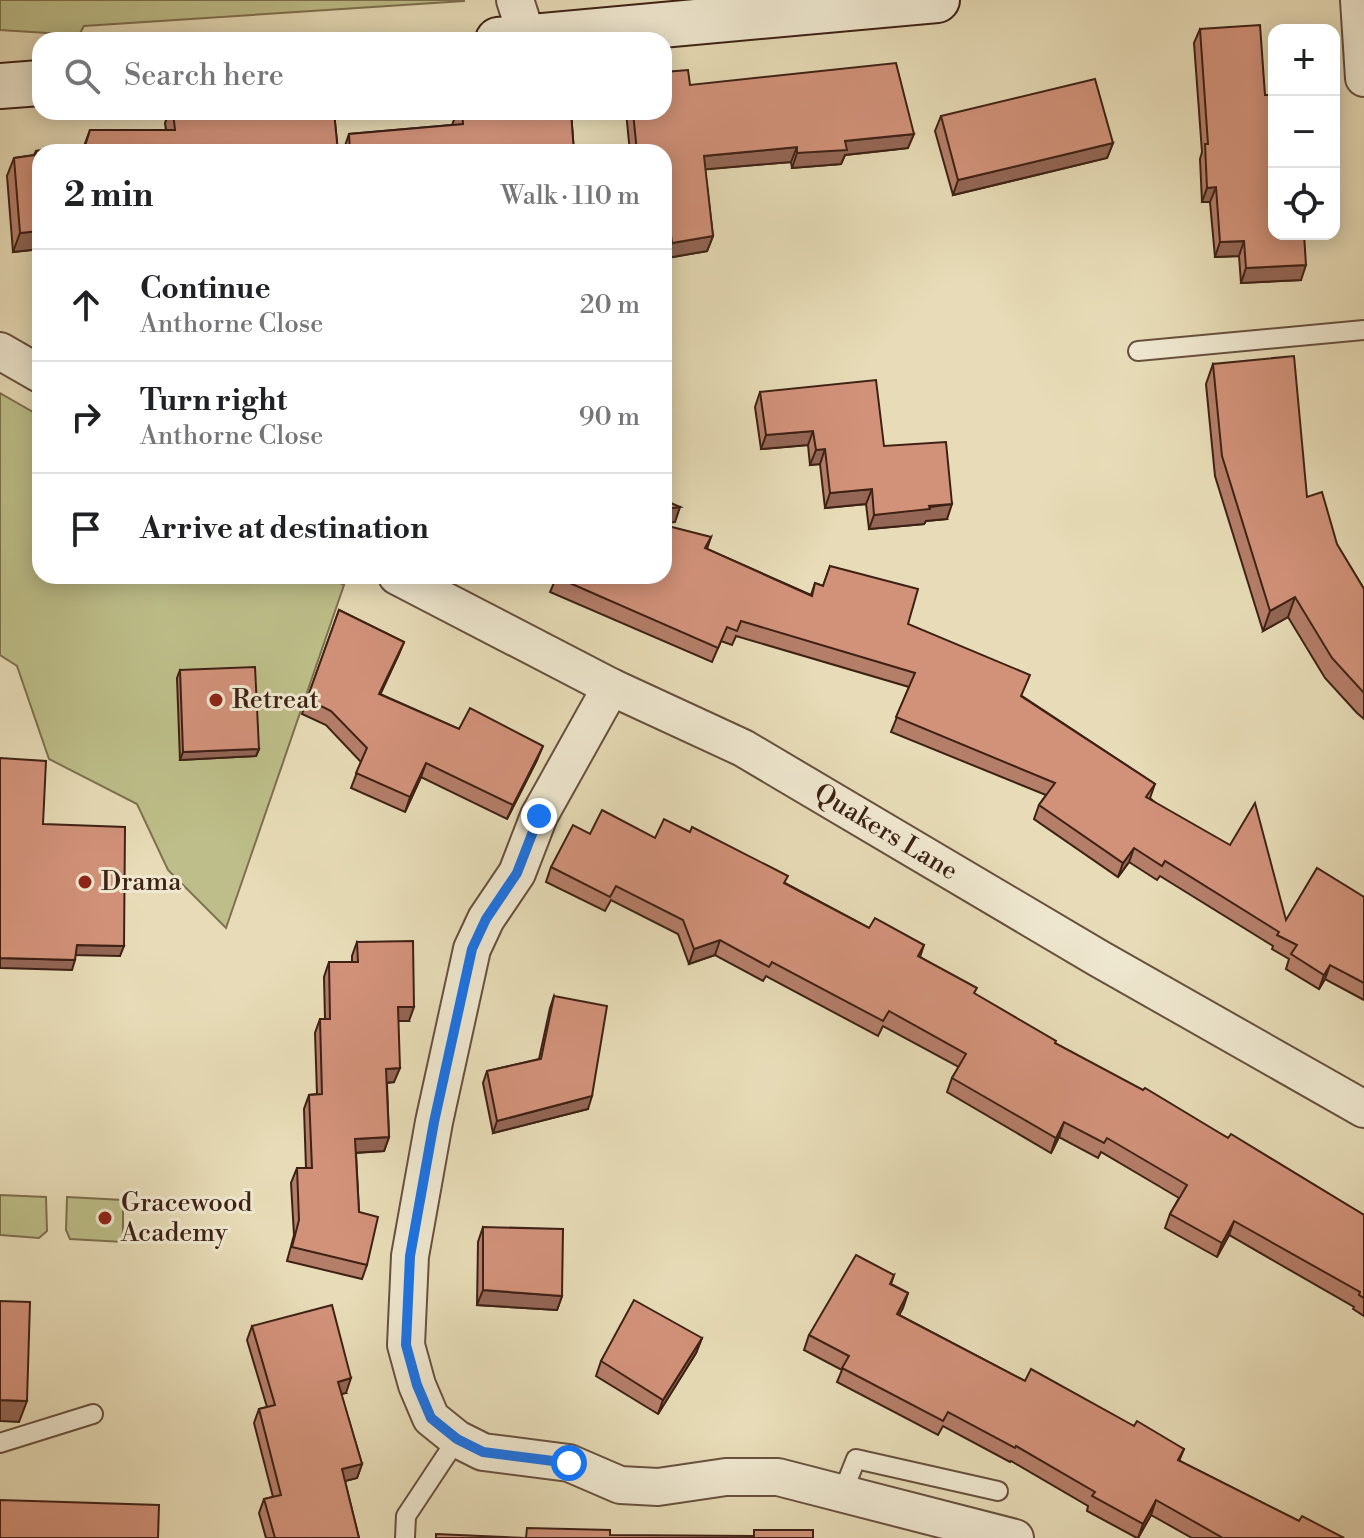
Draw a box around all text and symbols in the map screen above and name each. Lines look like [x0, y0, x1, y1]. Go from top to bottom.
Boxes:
map controls [1268, 24, 1340, 240]
button: + [1268, 24, 1340, 96]
search box [32, 32, 672, 120]
icon: search [60, 54, 104, 98]
text: Search here [124, 57, 284, 95]
button: − [1268, 96, 1340, 168]
button: locate [1268, 168, 1340, 240]
text: 2 min [64, 175, 153, 217]
text: Walk · 110 m [501, 180, 640, 212]
text: Continue [140, 270, 271, 308]
icon: ahead [64, 283, 108, 327]
text: 20 m [580, 289, 640, 321]
text: Anthorne Close [140, 308, 323, 340]
text: Turn right [140, 382, 287, 420]
icon: right [64, 395, 108, 439]
text: 90 m [579, 401, 640, 433]
text: Anthorne Close [140, 420, 323, 452]
icon: arrive [64, 507, 108, 551]
text: Arrive at destination [140, 510, 429, 548]
place label: Retreat [232, 684, 319, 716]
marker: Retreat [207, 691, 225, 709]
street label: Quakers Lane [808, 777, 964, 887]
route end [521, 798, 557, 834]
place label: Drama [101, 866, 182, 898]
marker: Drama [76, 873, 94, 891]
place label: Gracewood Academy [120, 1187, 253, 1249]
marker: Gracewood Academy [96, 1209, 114, 1227]
route start [551, 1445, 587, 1481]

